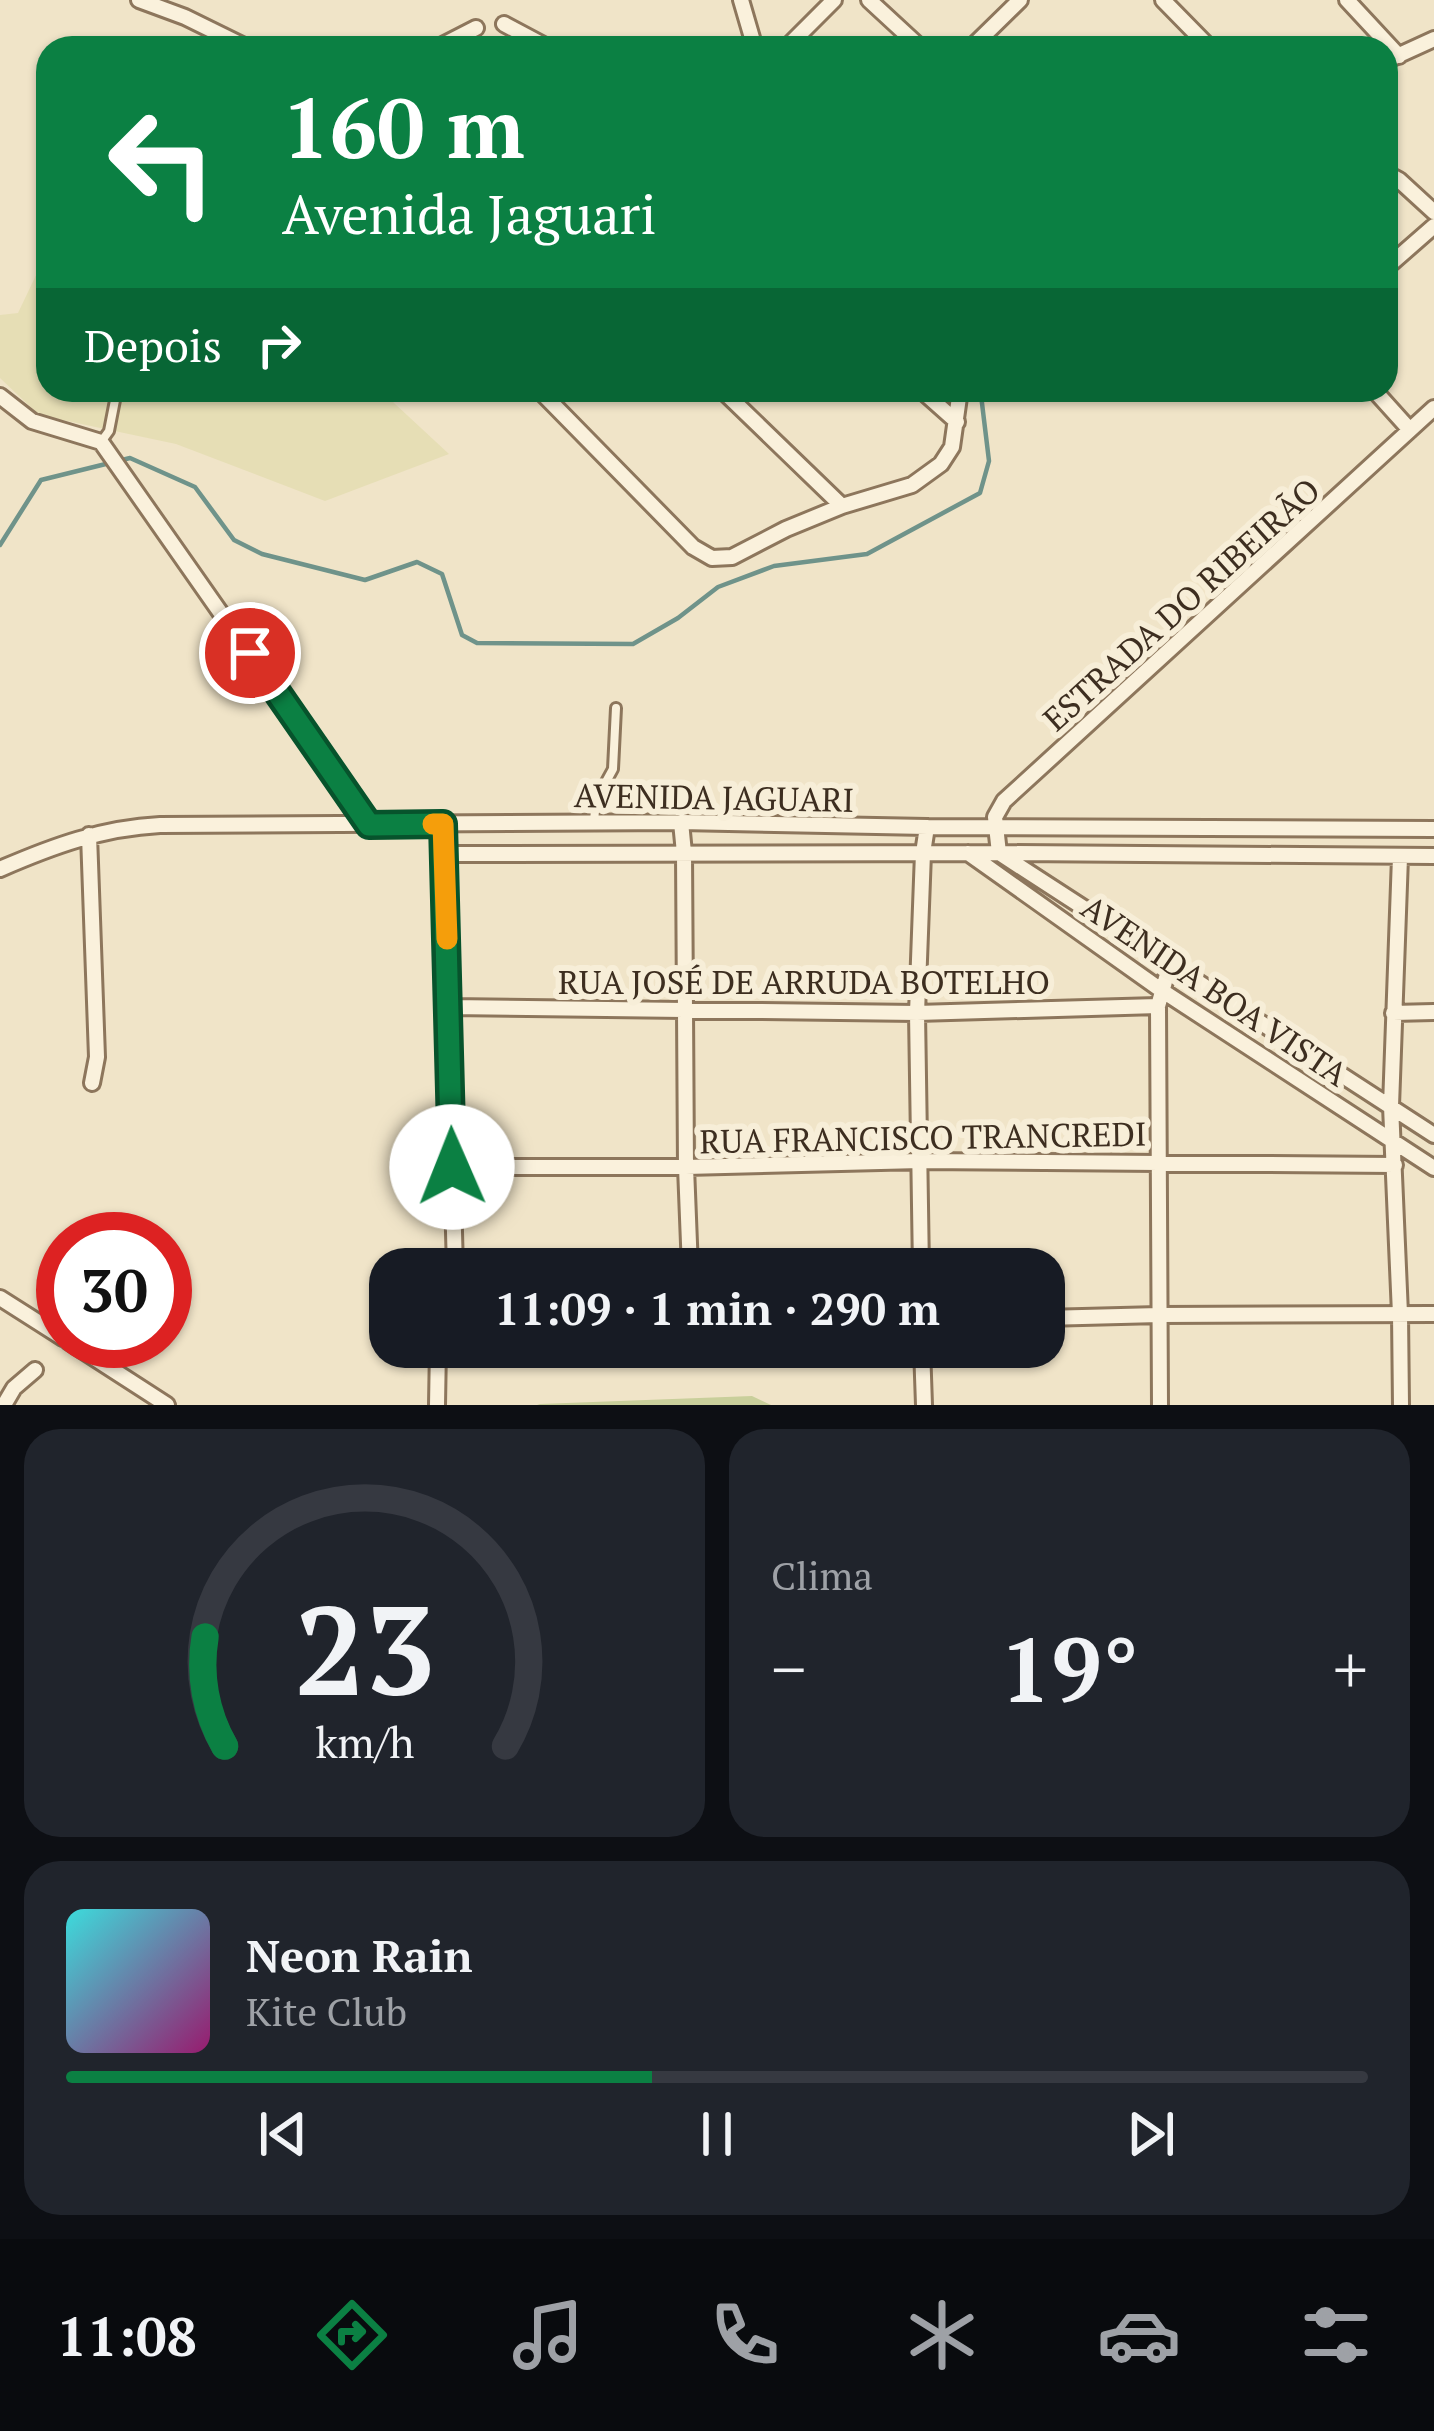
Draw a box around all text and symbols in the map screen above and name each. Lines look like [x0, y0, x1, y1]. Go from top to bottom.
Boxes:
text: 160 m [282, 71, 525, 182]
icon: left [84, 84, 240, 240]
text: Avenida Jaguari [282, 178, 657, 249]
icon: right [246, 312, 312, 378]
text: Depois [84, 315, 222, 375]
street label: ESTRADA DO RIBEIRÃO [1034, 468, 1328, 740]
pin [199, 602, 301, 704]
icon: arrive [217, 620, 283, 686]
street label: AVENIDA JAGUARI [574, 773, 854, 821]
street label: AVENIDA BOA VISTA [1074, 885, 1357, 1095]
street label: RUA JOSÉ DE ARRUDA BOTELHO [558, 960, 1050, 1003]
position arrow [389, 1104, 515, 1230]
street label: RUA FRANCISCO TRANCREDI [699, 1112, 1147, 1162]
speed limit sign: 30 [36, 1212, 192, 1368]
text: 11:09 · 1 min · 290 m [494, 1278, 940, 1338]
text: Clima [771, 1549, 873, 1601]
text: 23 [294, 1565, 435, 1731]
text: 19° [1000, 1608, 1139, 1728]
text: − [771, 1624, 806, 1712]
text: + [1333, 1624, 1368, 1712]
text: km/h [315, 1713, 414, 1770]
text: Neon Rain [246, 1925, 473, 1985]
text: Kite Club [246, 1985, 407, 2037]
icon: previous [250, 2101, 316, 2167]
icon: pause [684, 2101, 750, 2167]
icon: next [1118, 2101, 1184, 2167]
icon: directions [310, 2293, 394, 2377]
icon: music [506, 2293, 590, 2377]
icon: phone [703, 2293, 787, 2377]
icon: climate [900, 2293, 984, 2377]
icon: car [1097, 2293, 1181, 2377]
icon: filters [1294, 2293, 1378, 2377]
text: 11:08 [56, 2300, 197, 2371]

